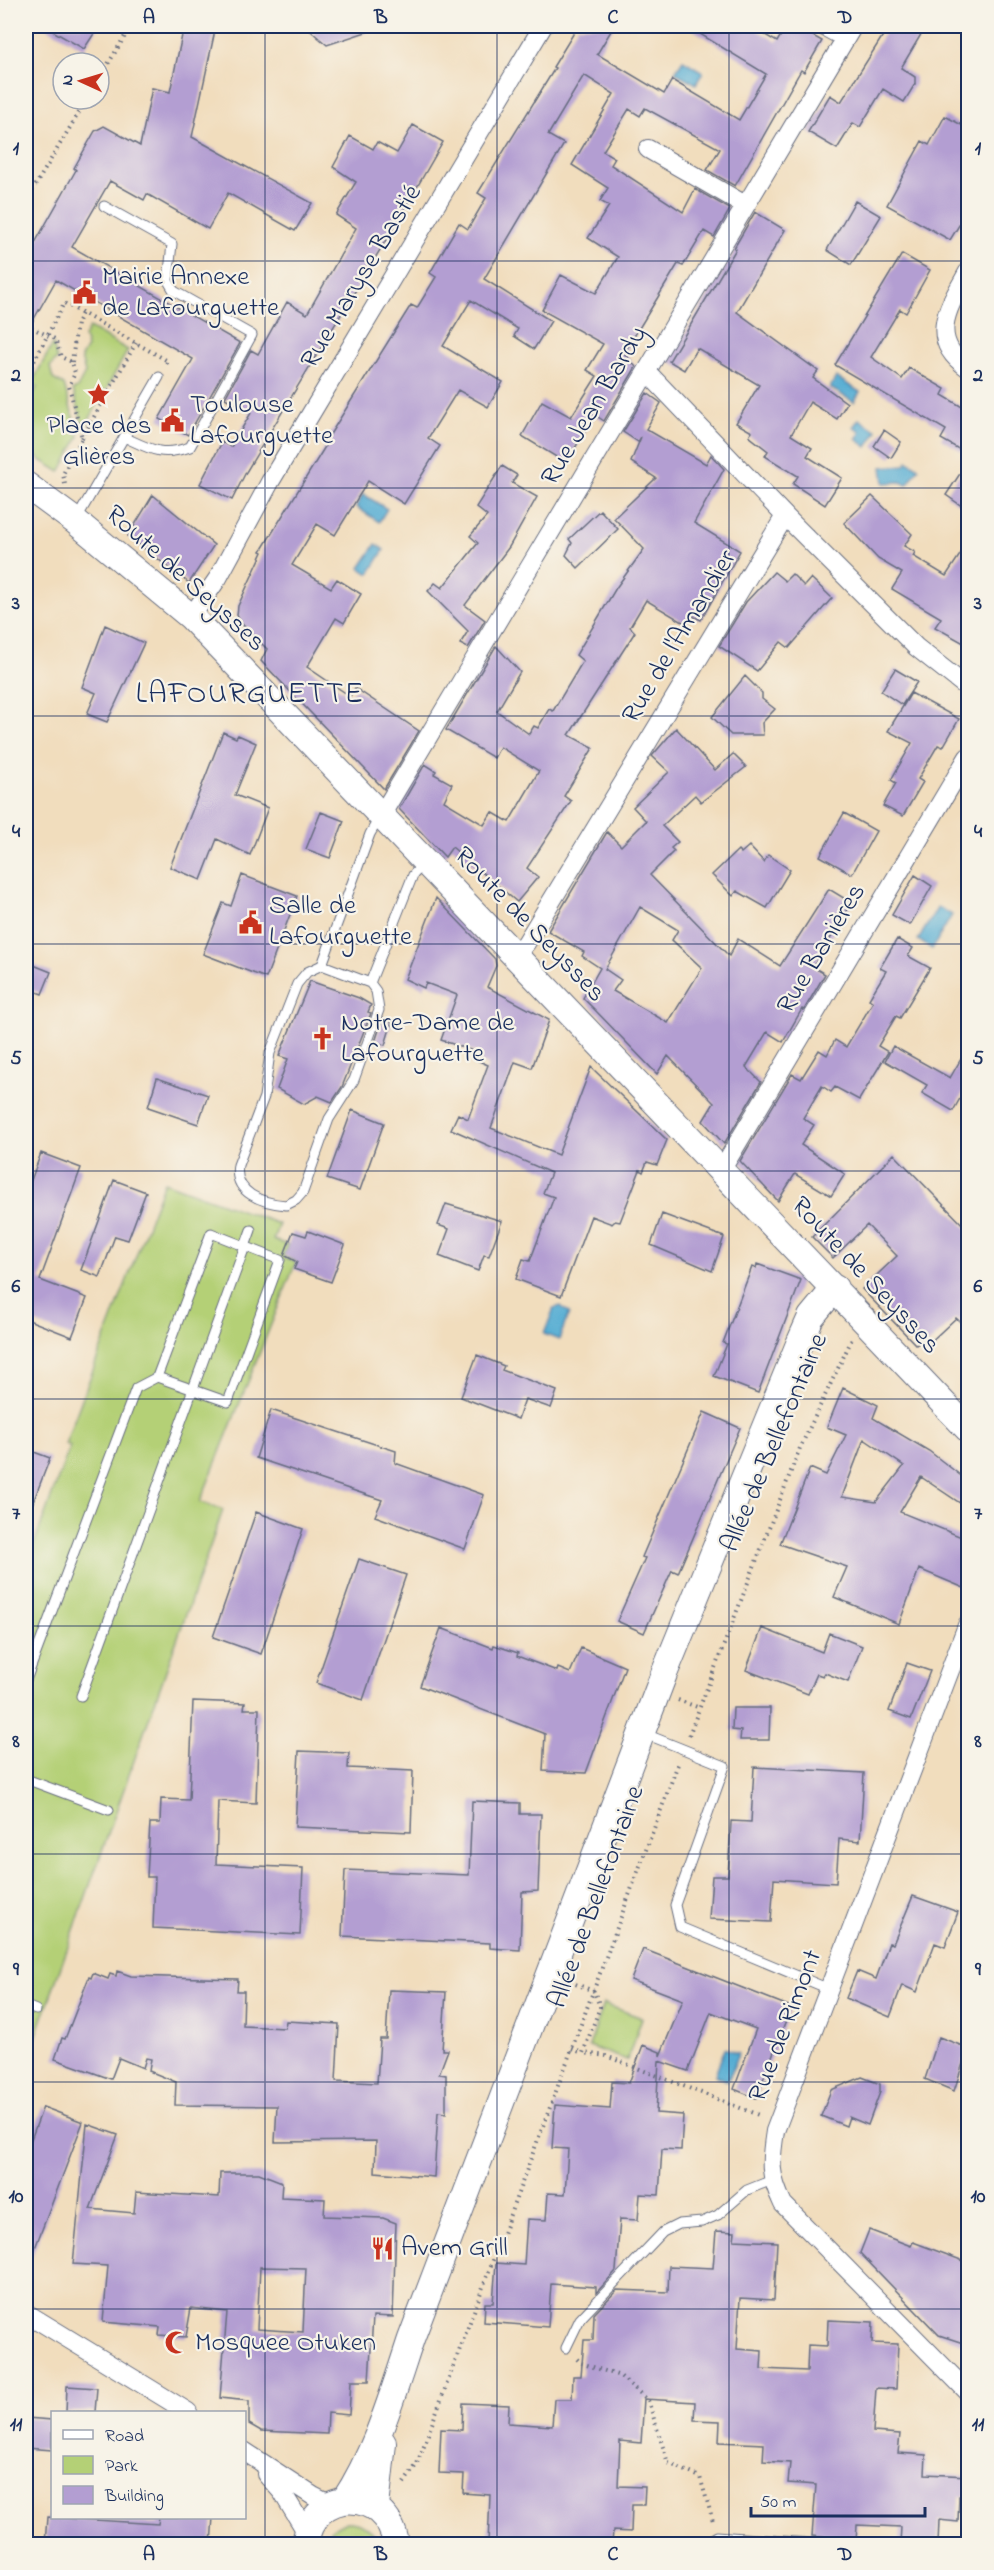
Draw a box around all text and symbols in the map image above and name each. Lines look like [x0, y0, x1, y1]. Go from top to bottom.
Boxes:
text: A [143, 4, 155, 33]
text: B [373, 4, 388, 33]
text: C [608, 4, 619, 33]
text: D [837, 4, 852, 33]
north arrow [51, 51, 111, 111]
text: N [56, 74, 80, 86]
text: 1 [13, 135, 20, 164]
text: 1 [975, 135, 982, 164]
street label: Rue Maryse Bastié [292, 177, 433, 376]
place label: Mairie Annexe de Lafourguette [102, 258, 280, 328]
public building icon: Mairie Annexe de Lafourguette [71, 280, 97, 306]
street label: Rue Jean Bardy [532, 319, 658, 493]
text: 2 [10, 362, 21, 391]
text: 2 [972, 362, 983, 391]
place icon: Place des Glières [86, 381, 112, 407]
place label: Toulouse Lafourguette [190, 386, 334, 456]
place label: Place des Glières [47, 407, 151, 477]
public building icon: Toulouse Lafourguette [159, 408, 185, 434]
street label: Route de Seysses [96, 496, 274, 662]
street label: Rue de l'Amandier [613, 542, 748, 731]
text: 3 [11, 590, 20, 619]
text: 3 [973, 590, 982, 619]
district label: LAFOURGUETTE [136, 673, 364, 717]
text: 4 [12, 818, 21, 847]
text: 4 [974, 818, 983, 847]
street label: Route de Seysses [444, 838, 614, 1012]
street label: Rue Banières [768, 876, 876, 1022]
place label: Salle de Lafourguette [269, 887, 413, 957]
public building icon: Salle de Lafourguette [238, 909, 264, 935]
place label: Notre-Dame de Lafourguette [341, 1004, 515, 1074]
church icon: Notre-Dame de Lafourguette [310, 1026, 336, 1052]
text: 5 [10, 1045, 22, 1074]
text: 5 [972, 1045, 984, 1074]
street label: Route de Seysses [781, 1188, 949, 1364]
text: 6 [12, 1273, 21, 1302]
text: 6 [974, 1273, 983, 1302]
street label: Allée de Bellefontaine [711, 1327, 839, 1558]
text: 7 [12, 1500, 21, 1529]
text: 7 [974, 1500, 983, 1529]
text: 8 [11, 1728, 20, 1757]
text: 8 [973, 1728, 982, 1757]
street label: Allée de Bellefontaine [539, 1779, 656, 2014]
street label: Rue de Rimont [739, 1944, 833, 2108]
text: 9 [12, 1956, 20, 1985]
text: 9 [974, 1956, 982, 1985]
text: 10 [9, 2183, 24, 2212]
text: 10 [971, 2183, 986, 2212]
place label: Avem Grill [401, 2229, 508, 2268]
restaurant icon: Avem Grill [370, 2235, 396, 2261]
place label: Mosquee Otuken [195, 2324, 376, 2363]
mosque icon: Mosquee Otuken [164, 2330, 190, 2356]
text: 11 [10, 2411, 23, 2440]
legend [51, 2411, 246, 2519]
text: 11 [972, 2411, 985, 2440]
text: Road [105, 2424, 144, 2450]
text: Park [105, 2454, 138, 2480]
scale bar [751, 2480, 925, 2518]
text: Building [104, 2484, 164, 2511]
text: 50 m [760, 2490, 797, 2516]
text: A [143, 2541, 155, 2570]
text: B [373, 2541, 388, 2570]
text: C [608, 2541, 619, 2570]
text: D [837, 2541, 852, 2570]

